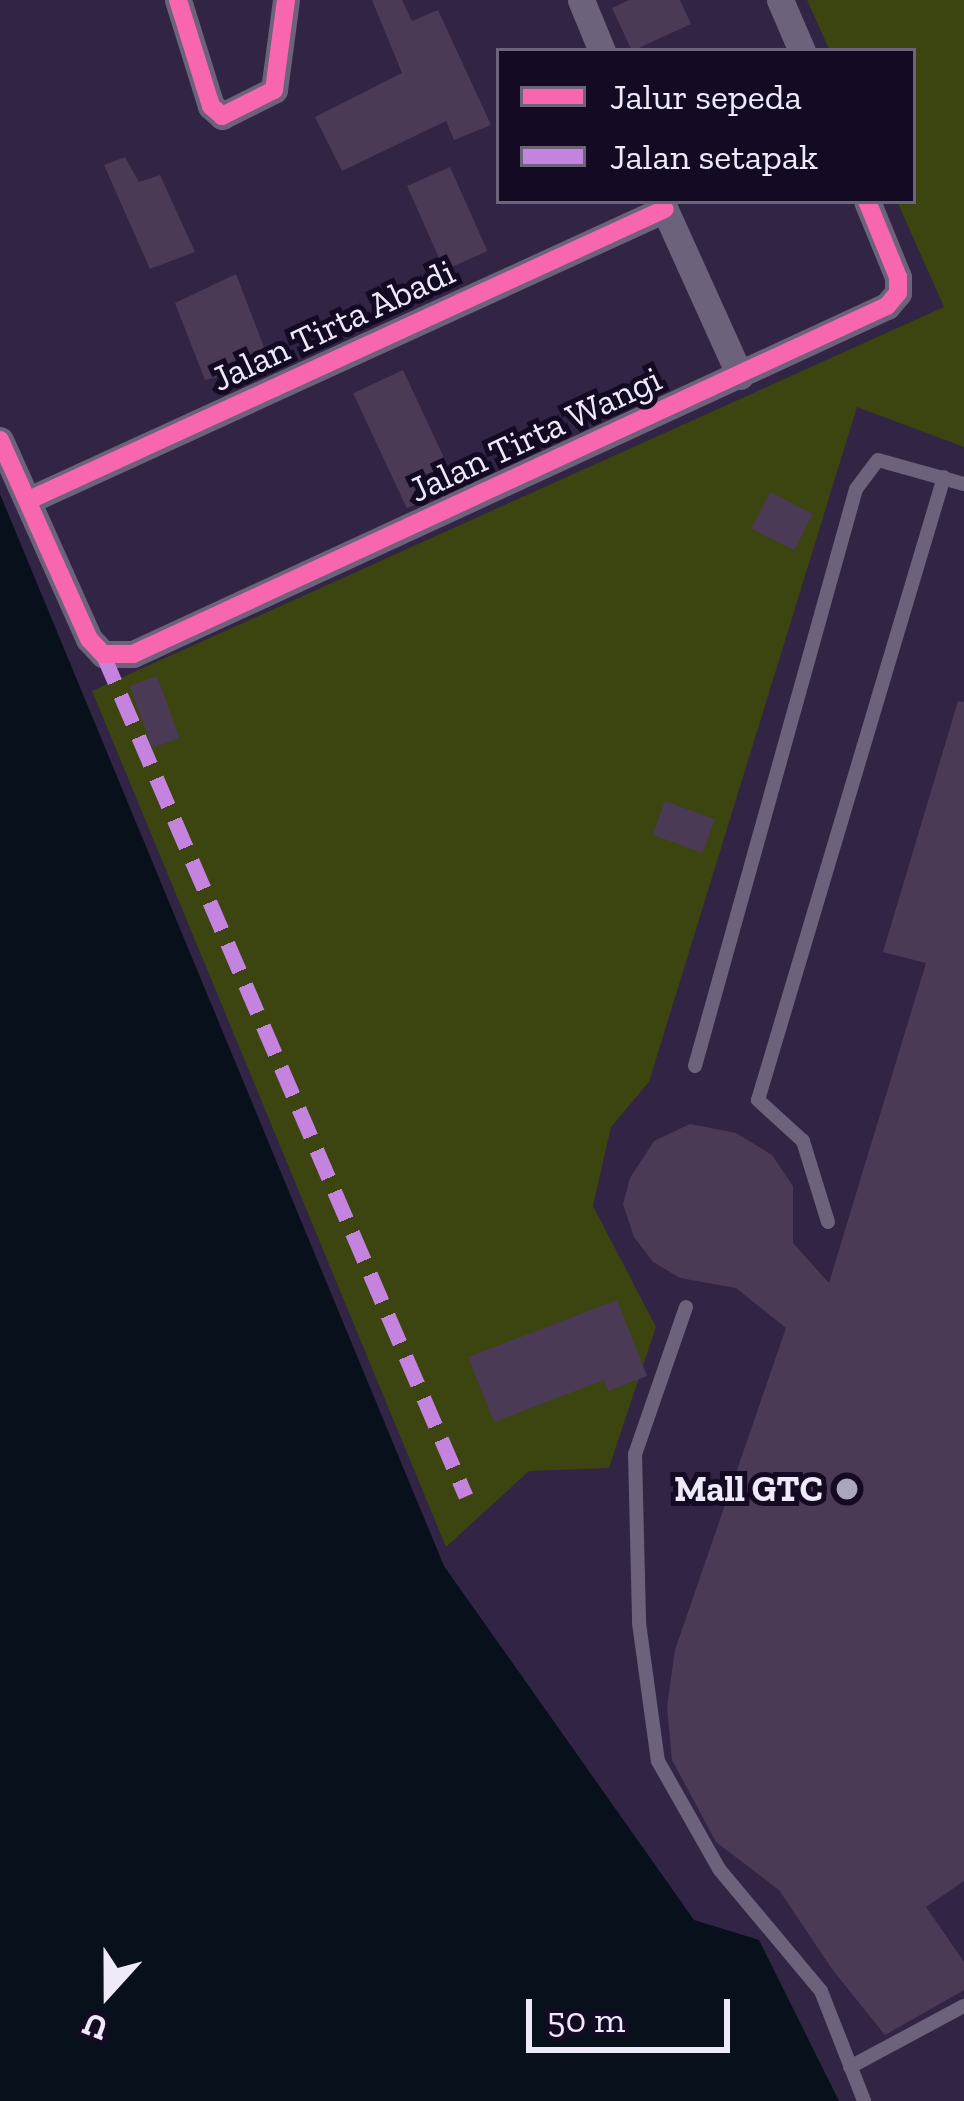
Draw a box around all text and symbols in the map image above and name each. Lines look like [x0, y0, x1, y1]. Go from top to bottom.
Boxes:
legend [496, 48, 916, 204]
text: Jalur sepeda [610, 75, 802, 118]
text: Jalan setapak [610, 135, 818, 178]
street label: Jalan Tirta Abadi [204, 249, 462, 401]
street label: Jalan Tirta Wangi [401, 356, 669, 512]
place label: Mall GTC [674, 1467, 823, 1511]
marker: Mall GTC [834, 1476, 860, 1502]
north arrow [48, 1933, 168, 2053]
scale bar [532, 1975, 736, 2049]
text: 50 m [547, 1998, 625, 2041]
text: U [77, 2005, 113, 2050]

